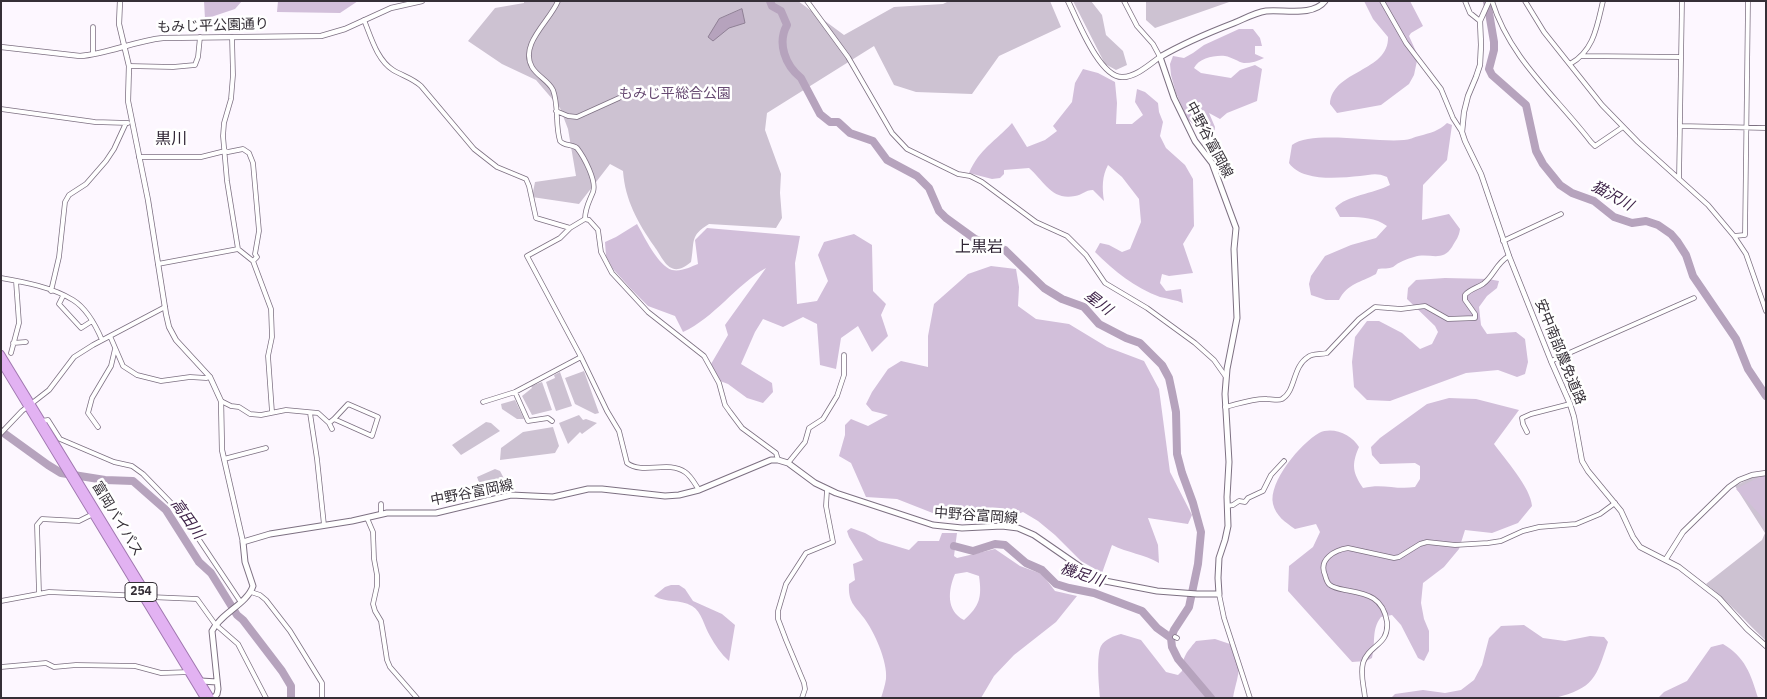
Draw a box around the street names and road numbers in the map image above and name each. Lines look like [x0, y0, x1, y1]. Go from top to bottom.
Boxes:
street label: もみじ平公園通り [157, 16, 269, 36]
street label: 中野谷富岡線 [1182, 99, 1236, 181]
street label: 安中南部農免道路 [1531, 297, 1589, 407]
street label: 中野谷富岡線 [429, 477, 515, 509]
street label: 富岡バイパス [88, 479, 146, 559]
street label: 中野谷富岡線 [934, 505, 1018, 527]
road number: 254 [125, 582, 157, 602]

